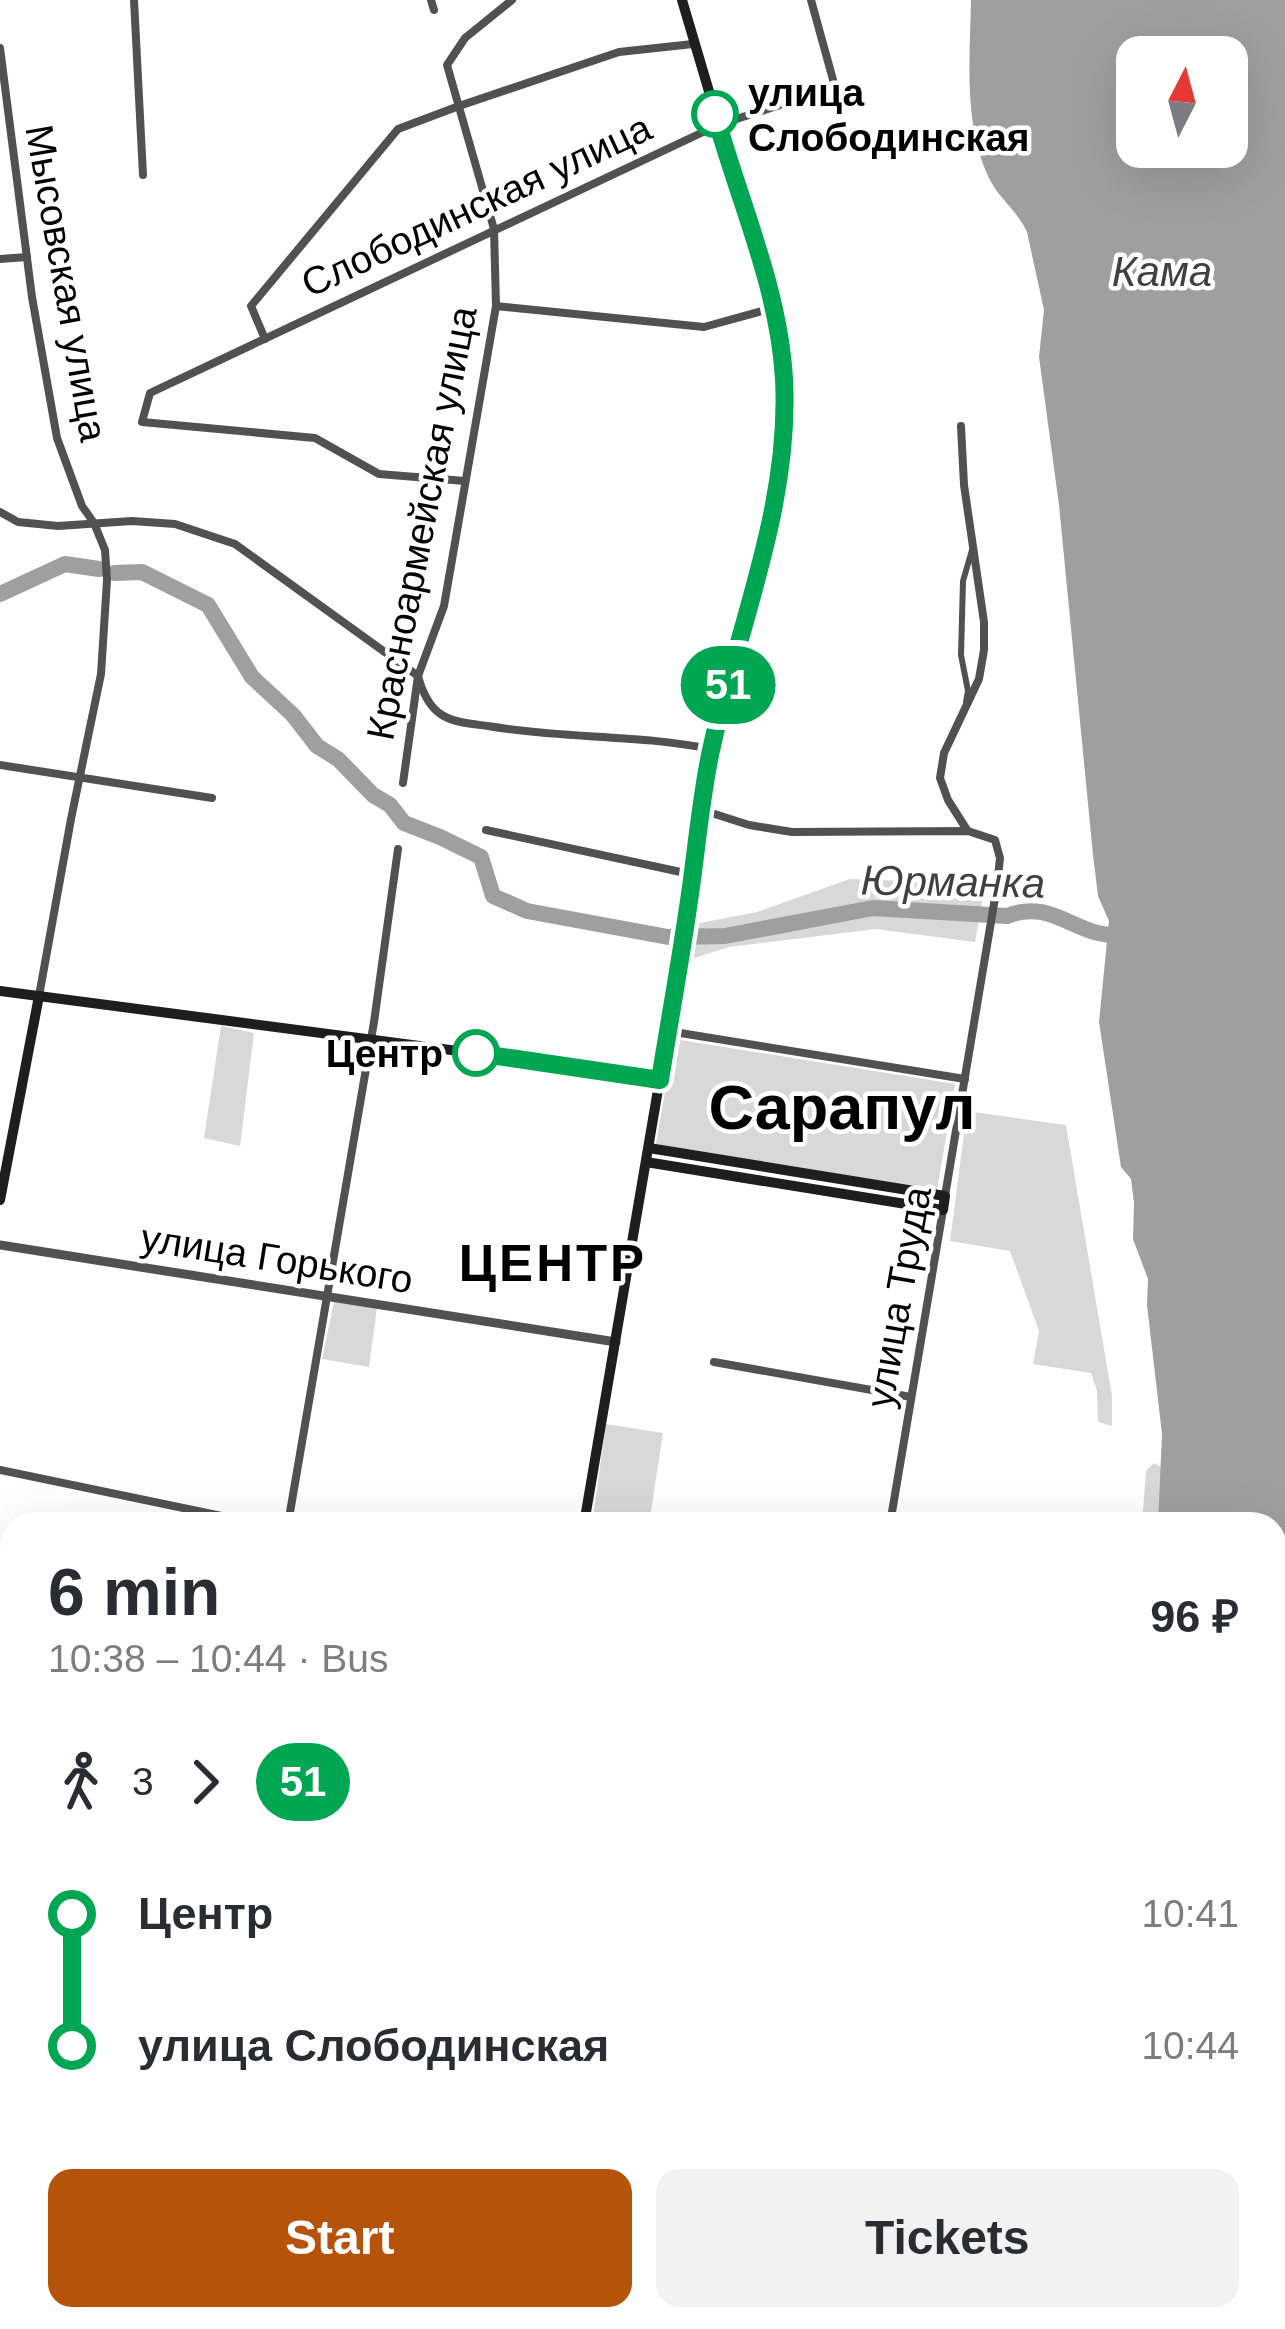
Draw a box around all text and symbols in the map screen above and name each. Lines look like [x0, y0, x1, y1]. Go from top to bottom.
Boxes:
north arrow [1116, 36, 1248, 168]
map controls [1116, 36, 1248, 168]
place label: улица Слободинская [748, 71, 1030, 159]
marker: улица Слободинская [693, 92, 737, 136]
street label: Слободинская улица [295, 105, 658, 305]
street label: Мысовская улица [17, 121, 116, 445]
water label: Кама [1112, 248, 1212, 295]
street label: Красноармейская улица [358, 302, 485, 744]
line badge: 51 [674, 646, 782, 724]
text: 51 [705, 661, 751, 708]
water label: Юрманка [860, 856, 1046, 907]
marker: Центр [454, 1031, 498, 1075]
place label: Центр [326, 1032, 443, 1075]
district label: Сарапул [708, 1072, 976, 1142]
street label: улица Труда [858, 1183, 939, 1411]
street label: улица Горького [138, 1216, 416, 1301]
district label: ЦЕНТР [459, 1235, 647, 1292]
text: 6 min [48, 1555, 220, 1629]
text: 96 ₽ [1150, 1591, 1239, 1642]
text: 10:38 – 10:44 · Bus [48, 1637, 388, 1680]
icon: walk [48, 1749, 114, 1815]
icon: forward [172, 1749, 238, 1815]
text: 51 [280, 1758, 326, 1805]
text: 3 [132, 1760, 154, 1803]
text: Центр [138, 1888, 273, 1939]
text: 10:41 [1141, 1892, 1239, 1935]
text: улица Слободинская [138, 2020, 609, 2071]
text: 10:44 [1141, 2024, 1239, 2067]
button: Start [48, 2169, 632, 2307]
button: Tickets [656, 2169, 1239, 2307]

